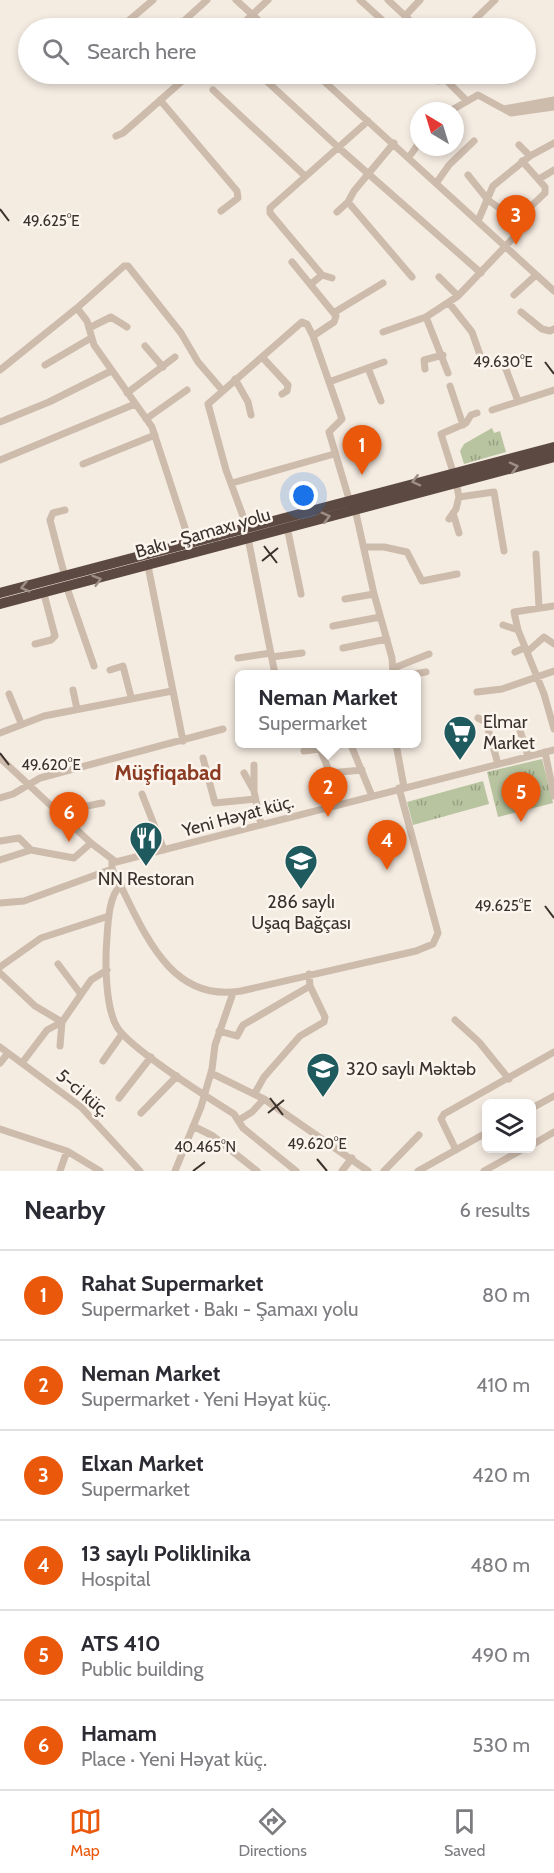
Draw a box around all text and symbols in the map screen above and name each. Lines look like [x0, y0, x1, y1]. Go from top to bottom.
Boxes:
search box [18, 18, 536, 84]
icon: search [39, 35, 72, 68]
text: Search here [87, 38, 196, 65]
north arrow [410, 102, 464, 156]
pin: 3 [496, 196, 536, 245]
text: 49.625°E [22, 212, 80, 230]
text: 49.630°E [473, 353, 533, 371]
pin: 1 [342, 426, 382, 475]
one-way arrow [509, 461, 519, 474]
one-way arrow [411, 474, 421, 487]
your location [289, 481, 318, 510]
street label: Bakı - Şamaxı yolu [133, 503, 273, 563]
one-way arrow [321, 511, 331, 524]
one-way arrow [92, 575, 102, 587]
one-way arrow [20, 580, 30, 593]
popup [235, 670, 421, 748]
text: Neman Market [258, 684, 398, 711]
text: Supermarket [258, 711, 367, 735]
place label: Elmar Market [483, 711, 535, 754]
supermarket icon: Elmar Market [442, 714, 478, 761]
text: 49.620°E [21, 756, 81, 774]
district label: Müşfiqabad [114, 760, 222, 785]
pin: 2 [308, 768, 348, 817]
pin: 5 [502, 772, 540, 822]
street label: Yeni Həyat küç. [179, 791, 296, 842]
pin: 6 [50, 792, 88, 842]
restaurant icon: NN Restoran [128, 820, 164, 867]
pin: 4 [368, 820, 406, 870]
school or university icon: 286 saylı Uşaq Bağçası [283, 843, 319, 890]
place label: NN Restoran [98, 868, 194, 890]
place label: 286 saylı Uşaq Bağçası [251, 891, 351, 934]
text: 49.625°E [474, 897, 532, 915]
school or university icon: 320 saylı Məktəb [305, 1051, 341, 1098]
place label: 320 saylı Məktəb [346, 1058, 476, 1080]
street label: 5-ci küç. [52, 1064, 114, 1122]
map controls [482, 1099, 536, 1153]
button: layers [482, 1099, 536, 1153]
text: 49.620°E [287, 1135, 347, 1153]
text: 40.465°N [174, 1138, 236, 1156]
text: Nearby [24, 1194, 105, 1226]
text: 6 results [459, 1198, 530, 1222]
text: Rahat Supermarket [81, 1270, 263, 1297]
text: 1 [40, 1283, 47, 1307]
text: 80 m [482, 1283, 530, 1307]
text: Supermarket · Bakı - Şamaxı yolu [81, 1297, 358, 1321]
text: Neman Market [81, 1360, 220, 1387]
text: 2 [38, 1373, 49, 1397]
text: 410 m [476, 1373, 530, 1397]
text: Supermarket · Yeni Həyat küç. [81, 1387, 331, 1411]
text: Elxan Market [81, 1450, 204, 1477]
text: 3 [38, 1463, 49, 1487]
text: 420 m [472, 1463, 530, 1487]
text: Supermarket [81, 1477, 190, 1501]
text: 13 saylı Poliklinika [81, 1540, 251, 1567]
text: 4 [37, 1553, 50, 1577]
text: 480 m [470, 1553, 530, 1577]
text: Hospital [81, 1567, 151, 1591]
text: ATS 410 [81, 1630, 161, 1657]
text: 5 [38, 1643, 49, 1667]
text: 490 m [471, 1643, 530, 1667]
text: Public building [81, 1657, 203, 1681]
text: Hamam [81, 1720, 157, 1747]
text: 6 [38, 1733, 49, 1757]
text: 530 m [472, 1733, 530, 1757]
text: Place · Yeni Həyat küç. [81, 1747, 267, 1771]
tab: Map [69, 1805, 102, 1860]
tab: Directions [239, 1805, 307, 1860]
tab: Saved [444, 1805, 485, 1860]

